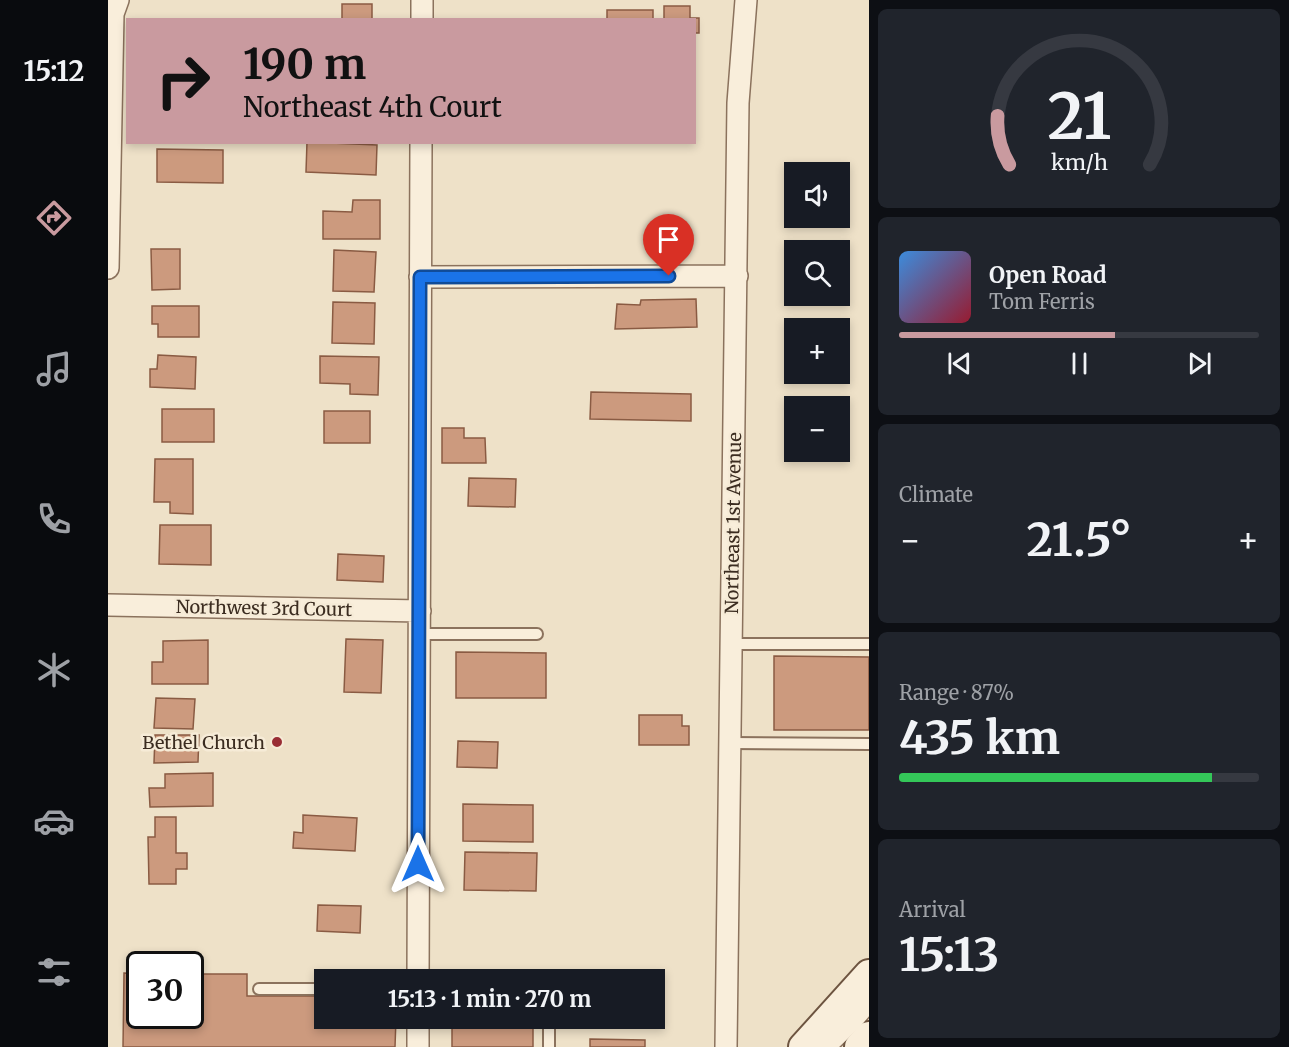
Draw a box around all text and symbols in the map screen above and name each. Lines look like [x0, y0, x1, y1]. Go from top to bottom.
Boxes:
text: 190 m [243, 38, 366, 90]
icon: right [144, 42, 222, 120]
text: 15:12 [24, 54, 84, 88]
text: 21 [1047, 78, 1111, 156]
text: Northeast 4th Court [243, 90, 502, 124]
text: km/h [1051, 150, 1107, 177]
map controls [784, 162, 850, 462]
button: sound [784, 162, 850, 228]
icon: directions [33, 197, 75, 239]
pin [643, 214, 694, 276]
icon: arrive [652, 223, 685, 256]
button: search [784, 240, 850, 306]
text: Open Road [989, 261, 1107, 289]
text: Tom Ferris [989, 289, 1095, 314]
button: + [784, 318, 850, 384]
icon: previous [943, 347, 976, 380]
icon: pause [1063, 347, 1096, 380]
icon: next [1183, 347, 1216, 380]
icon: music [33, 348, 75, 390]
button: − [784, 396, 850, 462]
street label: Northeast 1st Avenue [720, 432, 746, 614]
text: Climate [899, 482, 973, 507]
icon: phone [33, 498, 75, 540]
text: 21.5° [1027, 512, 1131, 568]
text: − [899, 520, 921, 561]
text: + [1237, 520, 1259, 561]
street label: Northwest 3rd Court [176, 595, 352, 621]
icon: climate [33, 649, 75, 691]
text: Range · 87% [899, 680, 1014, 705]
text: 435 km [899, 710, 1060, 766]
place label: Bethel Church [142, 731, 265, 754]
marker: Bethel Church [270, 735, 284, 749]
icon: car [33, 800, 75, 842]
position arrow [386, 832, 450, 896]
text: Arrival [899, 897, 966, 922]
text: 15:13 [899, 927, 999, 983]
icon: filters [33, 951, 75, 993]
speed limit sign: 30 [126, 951, 204, 1029]
text: 15:13 · 1 min · 270 m [388, 985, 591, 1013]

